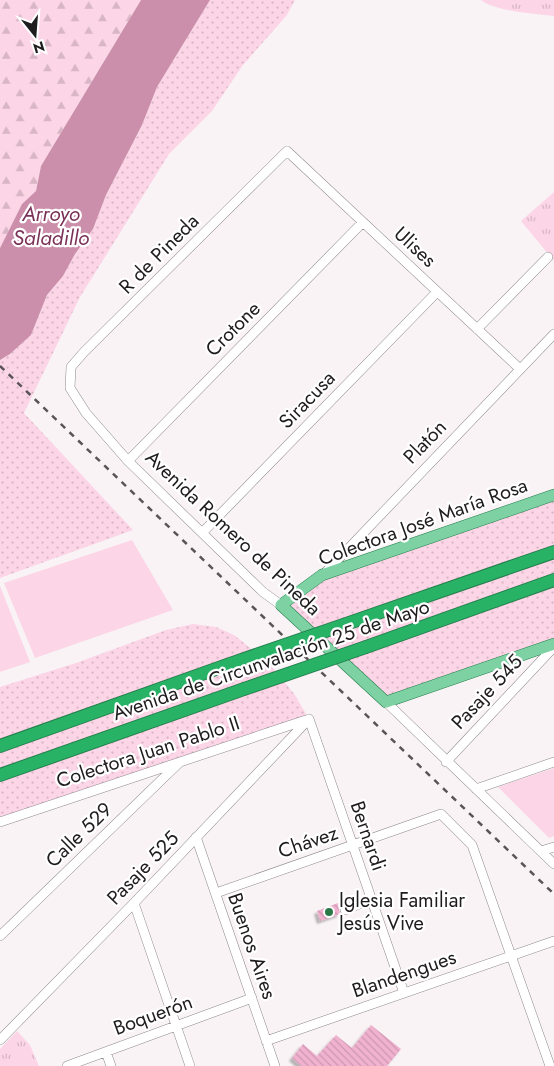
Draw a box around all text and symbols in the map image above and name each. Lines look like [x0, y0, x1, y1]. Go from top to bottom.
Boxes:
north arrow [10, 10, 60, 60]
text: N [31, 36, 47, 59]
water label: Arroyo Saladillo [13, 199, 89, 253]
street label: R de Pineda [112, 207, 206, 301]
street label: Ulises [387, 220, 443, 274]
street label: Crotone [199, 295, 267, 363]
street label: Siracusa [272, 365, 342, 435]
street label: Platón [397, 413, 453, 471]
street label: Avenida Romero de Pineda [139, 444, 327, 622]
street label: Colectora José María Rosa [314, 471, 532, 573]
street label: Avenida de Circunvalación 25 de Mayo [109, 592, 434, 728]
street label: Pasaje 545 [445, 648, 529, 736]
street label: Colectora Juan Pablo II [53, 709, 243, 795]
street label: Calle 529 [39, 796, 119, 874]
street label: Bernardi [343, 797, 393, 875]
street label: Chávez [274, 818, 342, 866]
street label: Pasaje 525 [100, 825, 186, 911]
place label: Iglesia Familiar Jesús Vive [336, 886, 465, 938]
street label: Buenos Aires [220, 889, 284, 1003]
marker: Iglesia Familiar Jesús Vive [323, 906, 335, 918]
street label: Blandengues [348, 943, 460, 1005]
street label: Boquerón [109, 987, 197, 1043]

